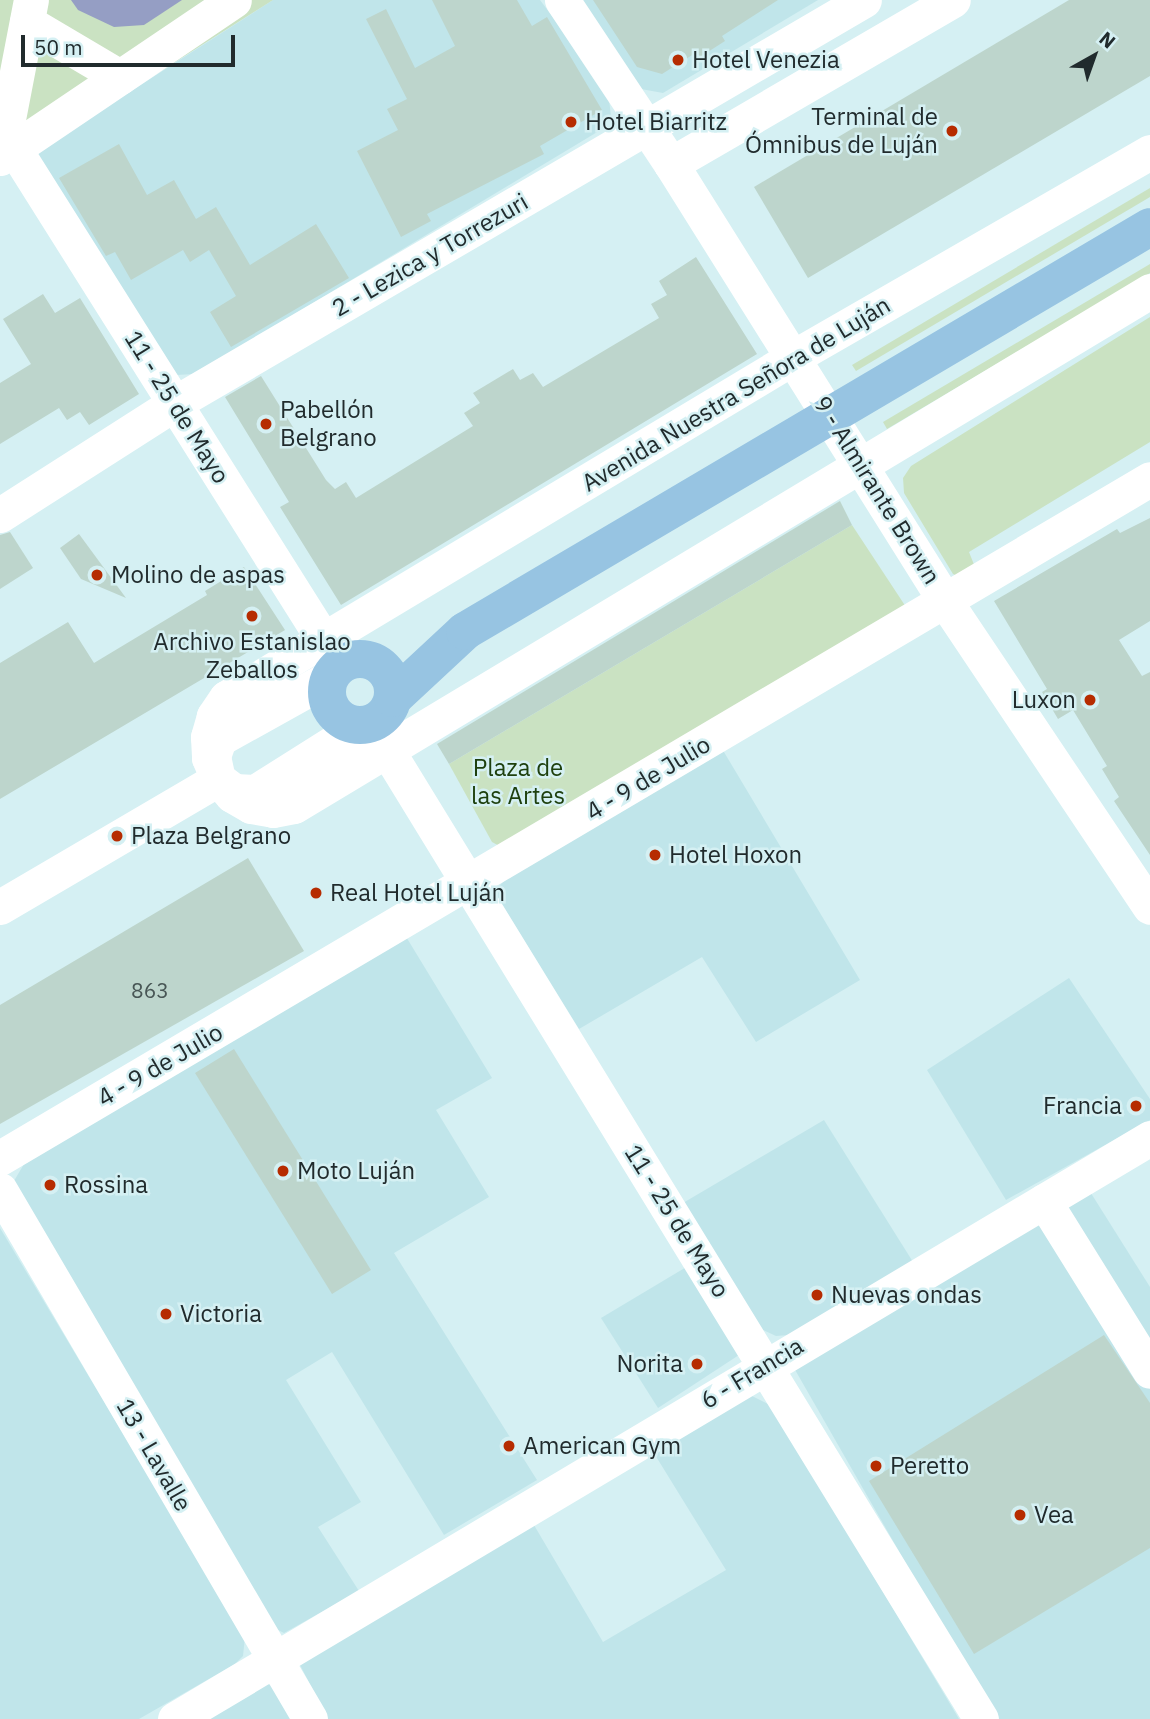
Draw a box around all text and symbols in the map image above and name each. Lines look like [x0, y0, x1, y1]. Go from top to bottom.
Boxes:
scale bar [24, 21, 238, 65]
north arrow [1059, 21, 1129, 91]
text: N [1095, 26, 1120, 54]
text: 50 m [34, 33, 83, 61]
place label: Hotel Venezia [692, 46, 840, 74]
marker: Hotel Venezia [670, 52, 686, 68]
place label: Terminal de Ómnibus de Luján [745, 103, 938, 159]
place label: Hotel Biarritz [585, 108, 727, 136]
marker: Hotel Biarritz [563, 114, 579, 130]
marker: Terminal de Ómnibus de Luján [944, 123, 960, 139]
street label: 2 - Lezica y Torrezuri [327, 187, 533, 323]
street label: Avenida Nuestra Señora de Luján [577, 290, 895, 498]
street label: 11 - 25 de Mayo [119, 325, 235, 489]
street label: 9 - Almirante Brown [807, 391, 947, 589]
place label: Pabellón Belgrano [280, 396, 377, 452]
marker: Pabellón Belgrano [258, 416, 274, 432]
place label: Molino de aspas [111, 561, 285, 589]
marker: Molino de aspas [89, 567, 105, 583]
marker: Archivo Estanislao Zeballos [244, 608, 260, 624]
place label: Archivo Estanislao Zeballos [153, 628, 351, 684]
place label: Luxon [1012, 686, 1076, 714]
marker: Luxon [1082, 692, 1098, 708]
street label: 4 - 9 de Julio [581, 730, 715, 826]
park label: Plaza de las Artes [471, 754, 565, 810]
place label: Plaza Belgrano [131, 822, 291, 850]
marker: Plaza Belgrano [109, 828, 125, 844]
place label: Hotel Hoxon [669, 841, 802, 869]
marker: Hotel Hoxon [647, 847, 663, 863]
place label: Real Hotel Luján [330, 879, 505, 907]
marker: Real Hotel Luján [308, 885, 324, 901]
house number: 863 [131, 977, 169, 1003]
street label: 4 - 9 de Julio [92, 1018, 228, 1112]
place label: Francia [1043, 1092, 1122, 1120]
marker: Francia [1128, 1098, 1144, 1114]
street label: 11 - 25 de Mayo [619, 1139, 735, 1303]
place label: Moto Luján [297, 1157, 415, 1185]
marker: Moto Luján [275, 1163, 291, 1179]
place label: Rossina [64, 1171, 148, 1199]
marker: Rossina [42, 1177, 58, 1193]
place label: Nuevas ondas [831, 1281, 982, 1309]
marker: Nuevas ondas [809, 1287, 825, 1303]
place label: Victoria [180, 1300, 262, 1328]
marker: Victoria [158, 1306, 174, 1322]
street label: 6 - Francia [696, 1331, 808, 1415]
place label: Norita [617, 1350, 683, 1378]
marker: Norita [689, 1356, 705, 1372]
street label: 13 - Lavalle [110, 1394, 198, 1516]
place label: American Gym [523, 1432, 681, 1460]
marker: American Gym [501, 1438, 517, 1454]
place label: Peretto [890, 1452, 969, 1480]
marker: Peretto [868, 1458, 884, 1474]
place label: Vea [1034, 1501, 1074, 1529]
marker: Vea [1012, 1507, 1028, 1523]

